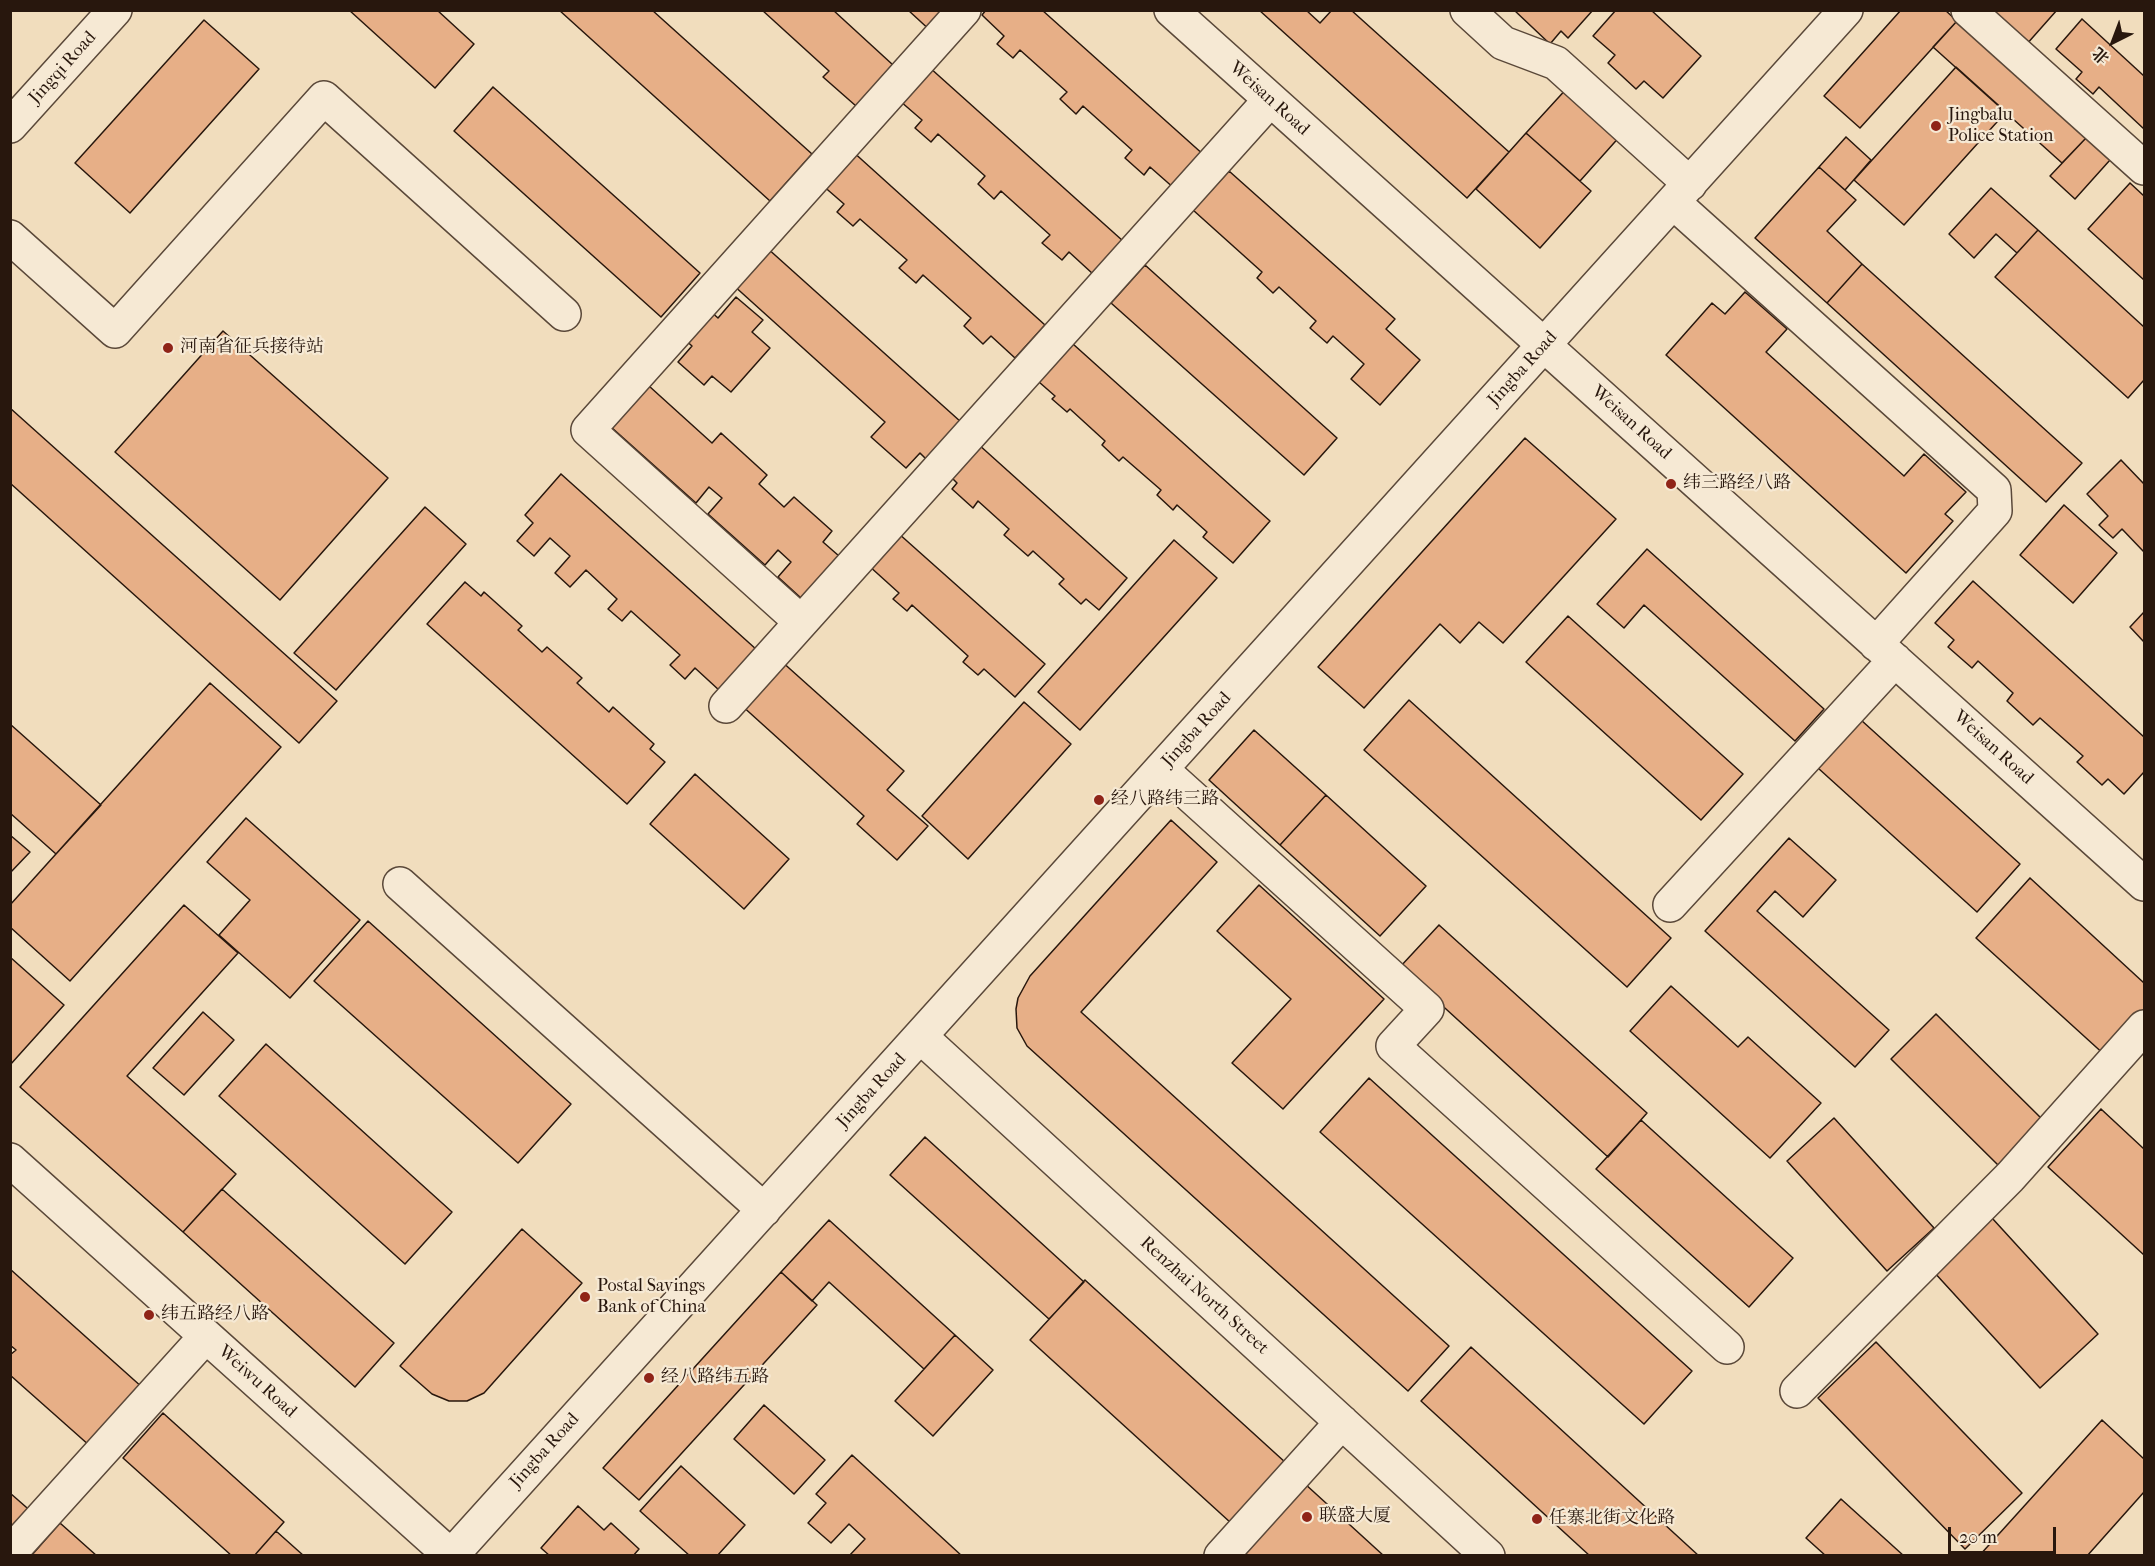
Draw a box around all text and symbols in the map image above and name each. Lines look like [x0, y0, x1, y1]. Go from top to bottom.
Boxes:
north arrow [2083, 12, 2143, 72]
street label: Jingqi Road [25, 27, 101, 109]
text: 北 [2088, 43, 2113, 68]
street label: Weisan Road [1225, 58, 1313, 140]
place label: Jingbalu Police Station [1948, 105, 2053, 148]
marker: Jingbalu Police Station [1929, 119, 1943, 133]
street label: Jingba Road [1484, 327, 1562, 411]
place label: 河南省征兵接待站 [180, 337, 324, 359]
marker: 河南省征兵接待站 [161, 341, 175, 355]
street label: Weisan Road [1587, 382, 1675, 464]
place label: 纬三路经八路 [1683, 473, 1791, 495]
marker: 纬三路经八路 [1664, 477, 1678, 491]
street label: Jingba Road [1158, 688, 1236, 772]
street label: Weisan Road [1949, 707, 2037, 789]
place label: 经八路纬三路 [1111, 789, 1219, 811]
marker: 经八路纬三路 [1092, 793, 1106, 807]
street label: Jingba Road [833, 1049, 911, 1133]
street label: Renzhai North Street [1135, 1233, 1273, 1359]
place label: Postal Savings Bank of China [597, 1276, 706, 1318]
marker: Postal Savings Bank of China [578, 1290, 592, 1304]
place label: 纬五路经八路 [161, 1304, 269, 1326]
marker: 纬五路经八路 [142, 1308, 156, 1322]
street label: Weiwu Road [213, 1341, 301, 1423]
place label: 经八路纬五路 [661, 1367, 769, 1389]
marker: 经八路纬五路 [642, 1371, 656, 1385]
street label: Jingba Road [506, 1409, 584, 1493]
place label: 联盛大厦 [1319, 1506, 1391, 1528]
place label: 任寨北街文化路 [1549, 1508, 1675, 1530]
marker: 联盛大厦 [1300, 1510, 1314, 1524]
marker: 任寨北街文化路 [1530, 1512, 1544, 1526]
scale bar [1951, 1515, 2059, 1553]
text: 20 m [1959, 1527, 1997, 1548]

